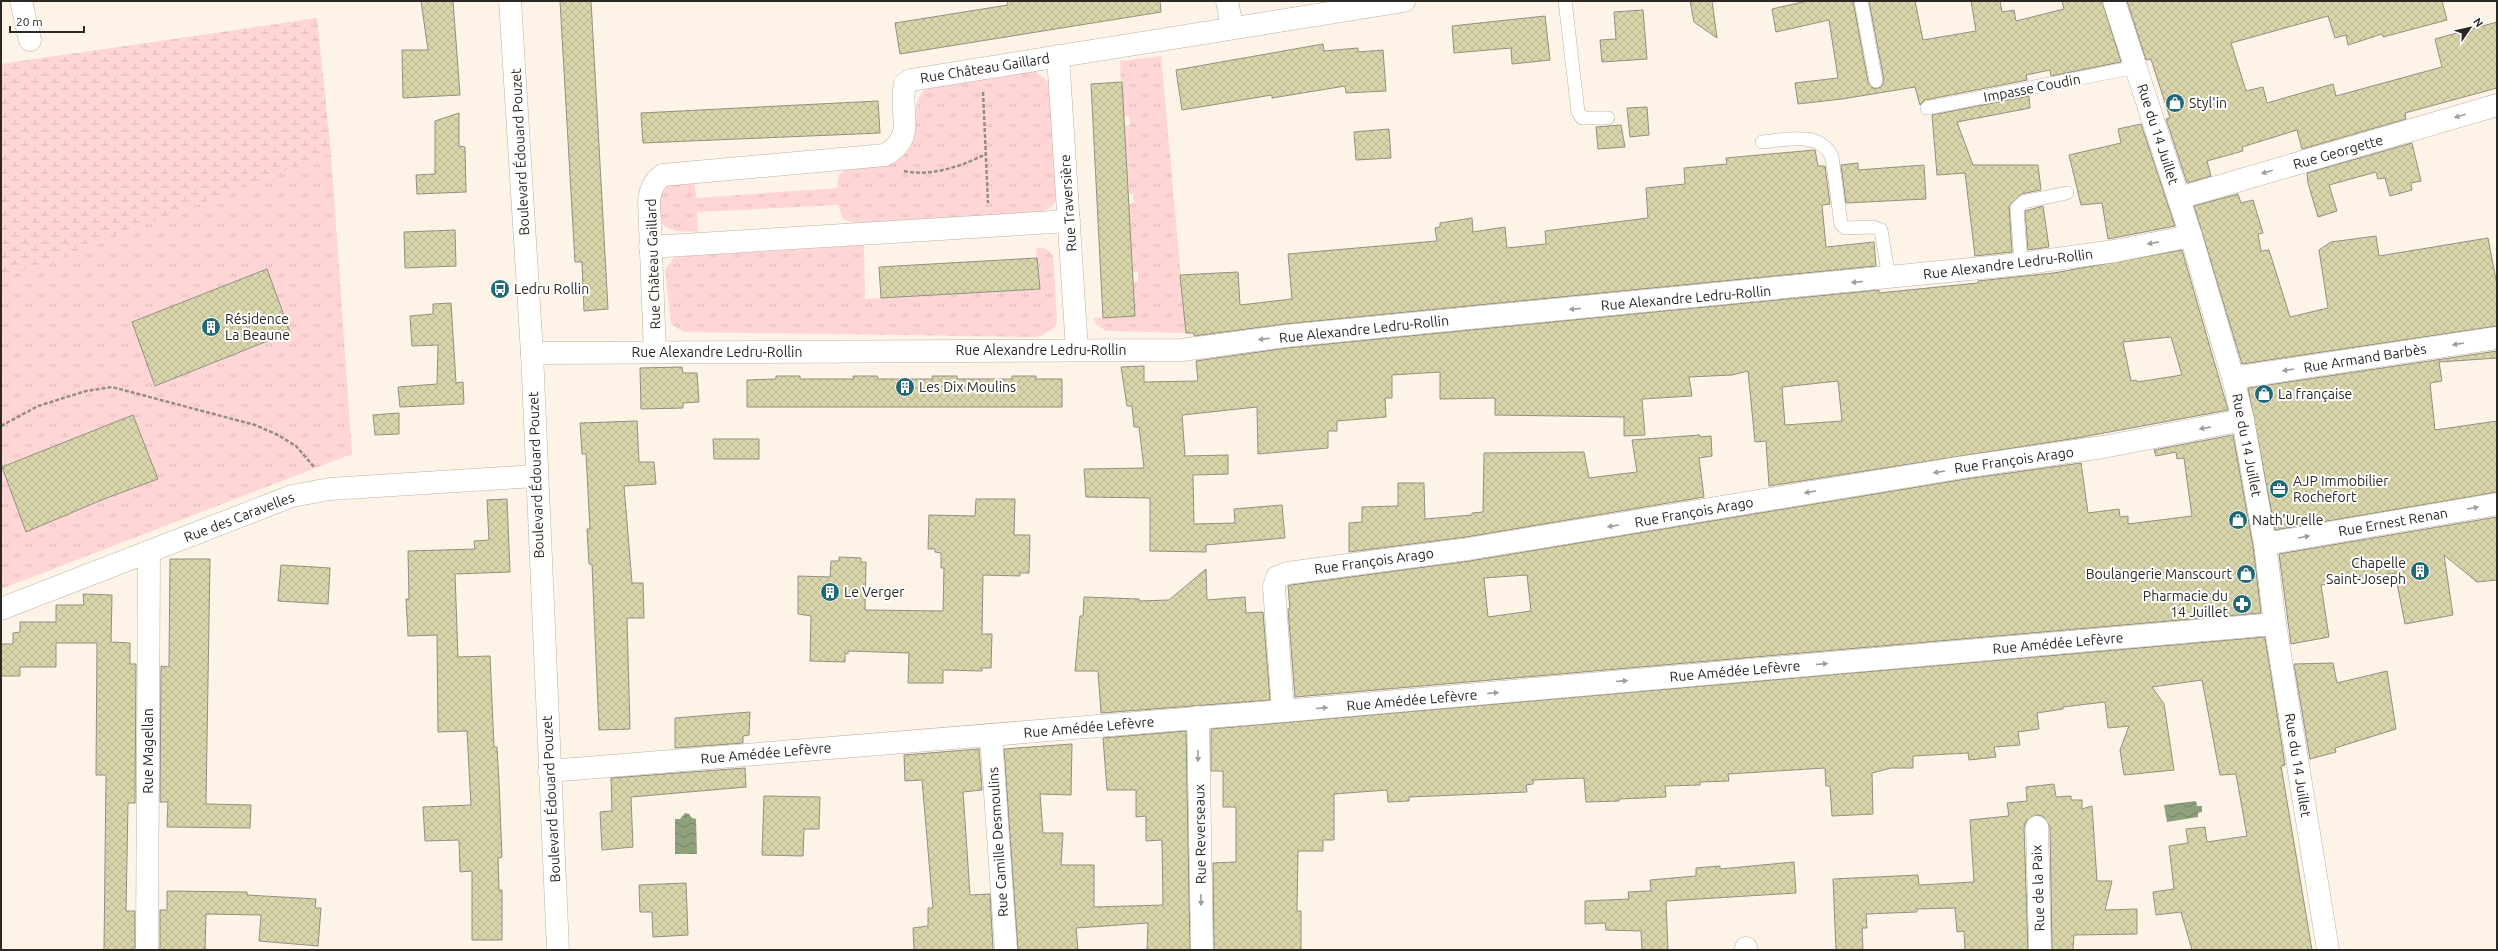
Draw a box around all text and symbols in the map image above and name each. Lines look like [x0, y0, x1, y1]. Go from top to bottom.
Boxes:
scale bar [10, 8, 84, 34]
north arrow [2450, 8, 2490, 48]
text: 20 m [16, 15, 43, 28]
text: N [2471, 16, 2486, 29]
street label: Rue Château Gaillard [919, 50, 1051, 86]
street label: Boulevard Édouard Pouzet [507, 68, 532, 236]
street label: Impasse Coudin [1982, 71, 2082, 105]
street label: Rue du 14 Juillet [2134, 82, 2182, 187]
shop icon: Styl'in [2164, 92, 2186, 114]
place label: Styl'in [2189, 95, 2227, 111]
one-way arrow [2453, 113, 2465, 119]
street label: Rue Georgette [2291, 132, 2385, 172]
street label: Rue Traversière [1057, 154, 1079, 252]
one-way arrow [2261, 169, 2273, 175]
street label: Rue Château Gaillard [643, 198, 663, 330]
one-way arrow [2147, 241, 2159, 247]
street label: Rue Alexandre Ledru-Rollin [1922, 246, 2094, 282]
bus stop icon: Ledru Rollin [489, 278, 511, 300]
one-way arrow [1851, 278, 1864, 285]
place label: Ledru Rollin [514, 281, 589, 297]
street label: Rue Alexandre Ledru-Rollin [1600, 283, 1772, 313]
one-way arrow [1569, 305, 1581, 312]
place label: Résidence La Beaune [225, 311, 290, 343]
street label: Rue Alexandre Ledru-Rollin [1278, 312, 1450, 346]
building icon: Résidence La Beaune [200, 316, 222, 338]
one-way arrow [1258, 336, 1270, 342]
street label: Rue Armand Barbès [2302, 340, 2428, 376]
one-way arrow [2452, 341, 2465, 347]
street label: Rue Alexandre Ledru-Rollin [956, 342, 1126, 358]
street label: Rue Alexandre Ledru-Rollin [632, 344, 802, 360]
one-way arrow [2282, 367, 2294, 373]
building icon: Les Dix Moulins [894, 376, 916, 398]
place label: Les Dix Moulins [919, 379, 1016, 395]
shop icon: La française [2253, 383, 2275, 405]
place label: La française [2278, 386, 2352, 402]
street label: Boulevard Édouard Pouzet [524, 391, 547, 559]
street label: Rue du 14 Juillet [2229, 392, 2265, 498]
one-way arrow [2199, 425, 2211, 431]
street label: Rue François Arago [1953, 444, 2075, 476]
one-way arrow [1932, 469, 1945, 475]
place label: AJP Immobilier Rochefort [2293, 473, 2389, 505]
office icon: AJP Immobilier Rochefort [2268, 478, 2290, 500]
street label: Rue des Caravelles [182, 489, 296, 545]
one-way arrow [1804, 489, 1816, 495]
street label: Rue François Arago [1633, 494, 1755, 530]
street label: Rue Ernest Renan [2337, 504, 2449, 540]
one-way arrow [2467, 505, 2479, 511]
shop icon: Nath'Urelle [2227, 509, 2249, 531]
place label: Nath'Urelle [2252, 512, 2323, 528]
one-way arrow [1607, 523, 1619, 529]
one-way arrow [2297, 534, 2310, 540]
street label: Rue François Arago [1313, 545, 1435, 577]
place label: Chapelle Saint-Joseph [2326, 555, 2406, 587]
building icon: Chapelle Saint-Joseph [2409, 560, 2431, 582]
shop icon: Boulangerie Manscourt [2235, 563, 2257, 585]
place label: Boulangerie Manscourt [2086, 566, 2232, 582]
building icon: Le Verger [819, 581, 841, 603]
place label: Le Verger [844, 584, 905, 600]
place label: Pharmacie du 14 Juillet [2143, 588, 2228, 620]
pharmacy icon: Pharmacie du 14 Juillet [2231, 593, 2253, 615]
street label: Rue Amédée Lefèvre [1992, 629, 2124, 657]
street label: Rue Amédée Lefèvre [1669, 657, 1801, 685]
one-way arrow [1816, 660, 1828, 667]
one-way arrow [1616, 678, 1628, 685]
street label: Rue Amédée Lefèvre [1346, 686, 1478, 714]
one-way arrow [1487, 689, 1499, 696]
one-way arrow [1316, 704, 1328, 711]
street label: Rue Magellan [140, 708, 156, 794]
street label: Rue du 14 Juillet [2282, 712, 2314, 819]
street label: Rue Amédée Lefèvre [1023, 713, 1155, 741]
street label: Boulevard Édouard Pouzet [538, 715, 563, 883]
street label: Rue Amédée Lefèvre [700, 739, 832, 767]
one-way arrow [1195, 750, 1201, 763]
street label: Rue Camille Desmoulins [985, 766, 1011, 918]
street label: Rue Reverseaux [1191, 784, 1209, 884]
street label: Rue de la Paix [2028, 844, 2048, 932]
one-way arrow [1198, 894, 1204, 907]

